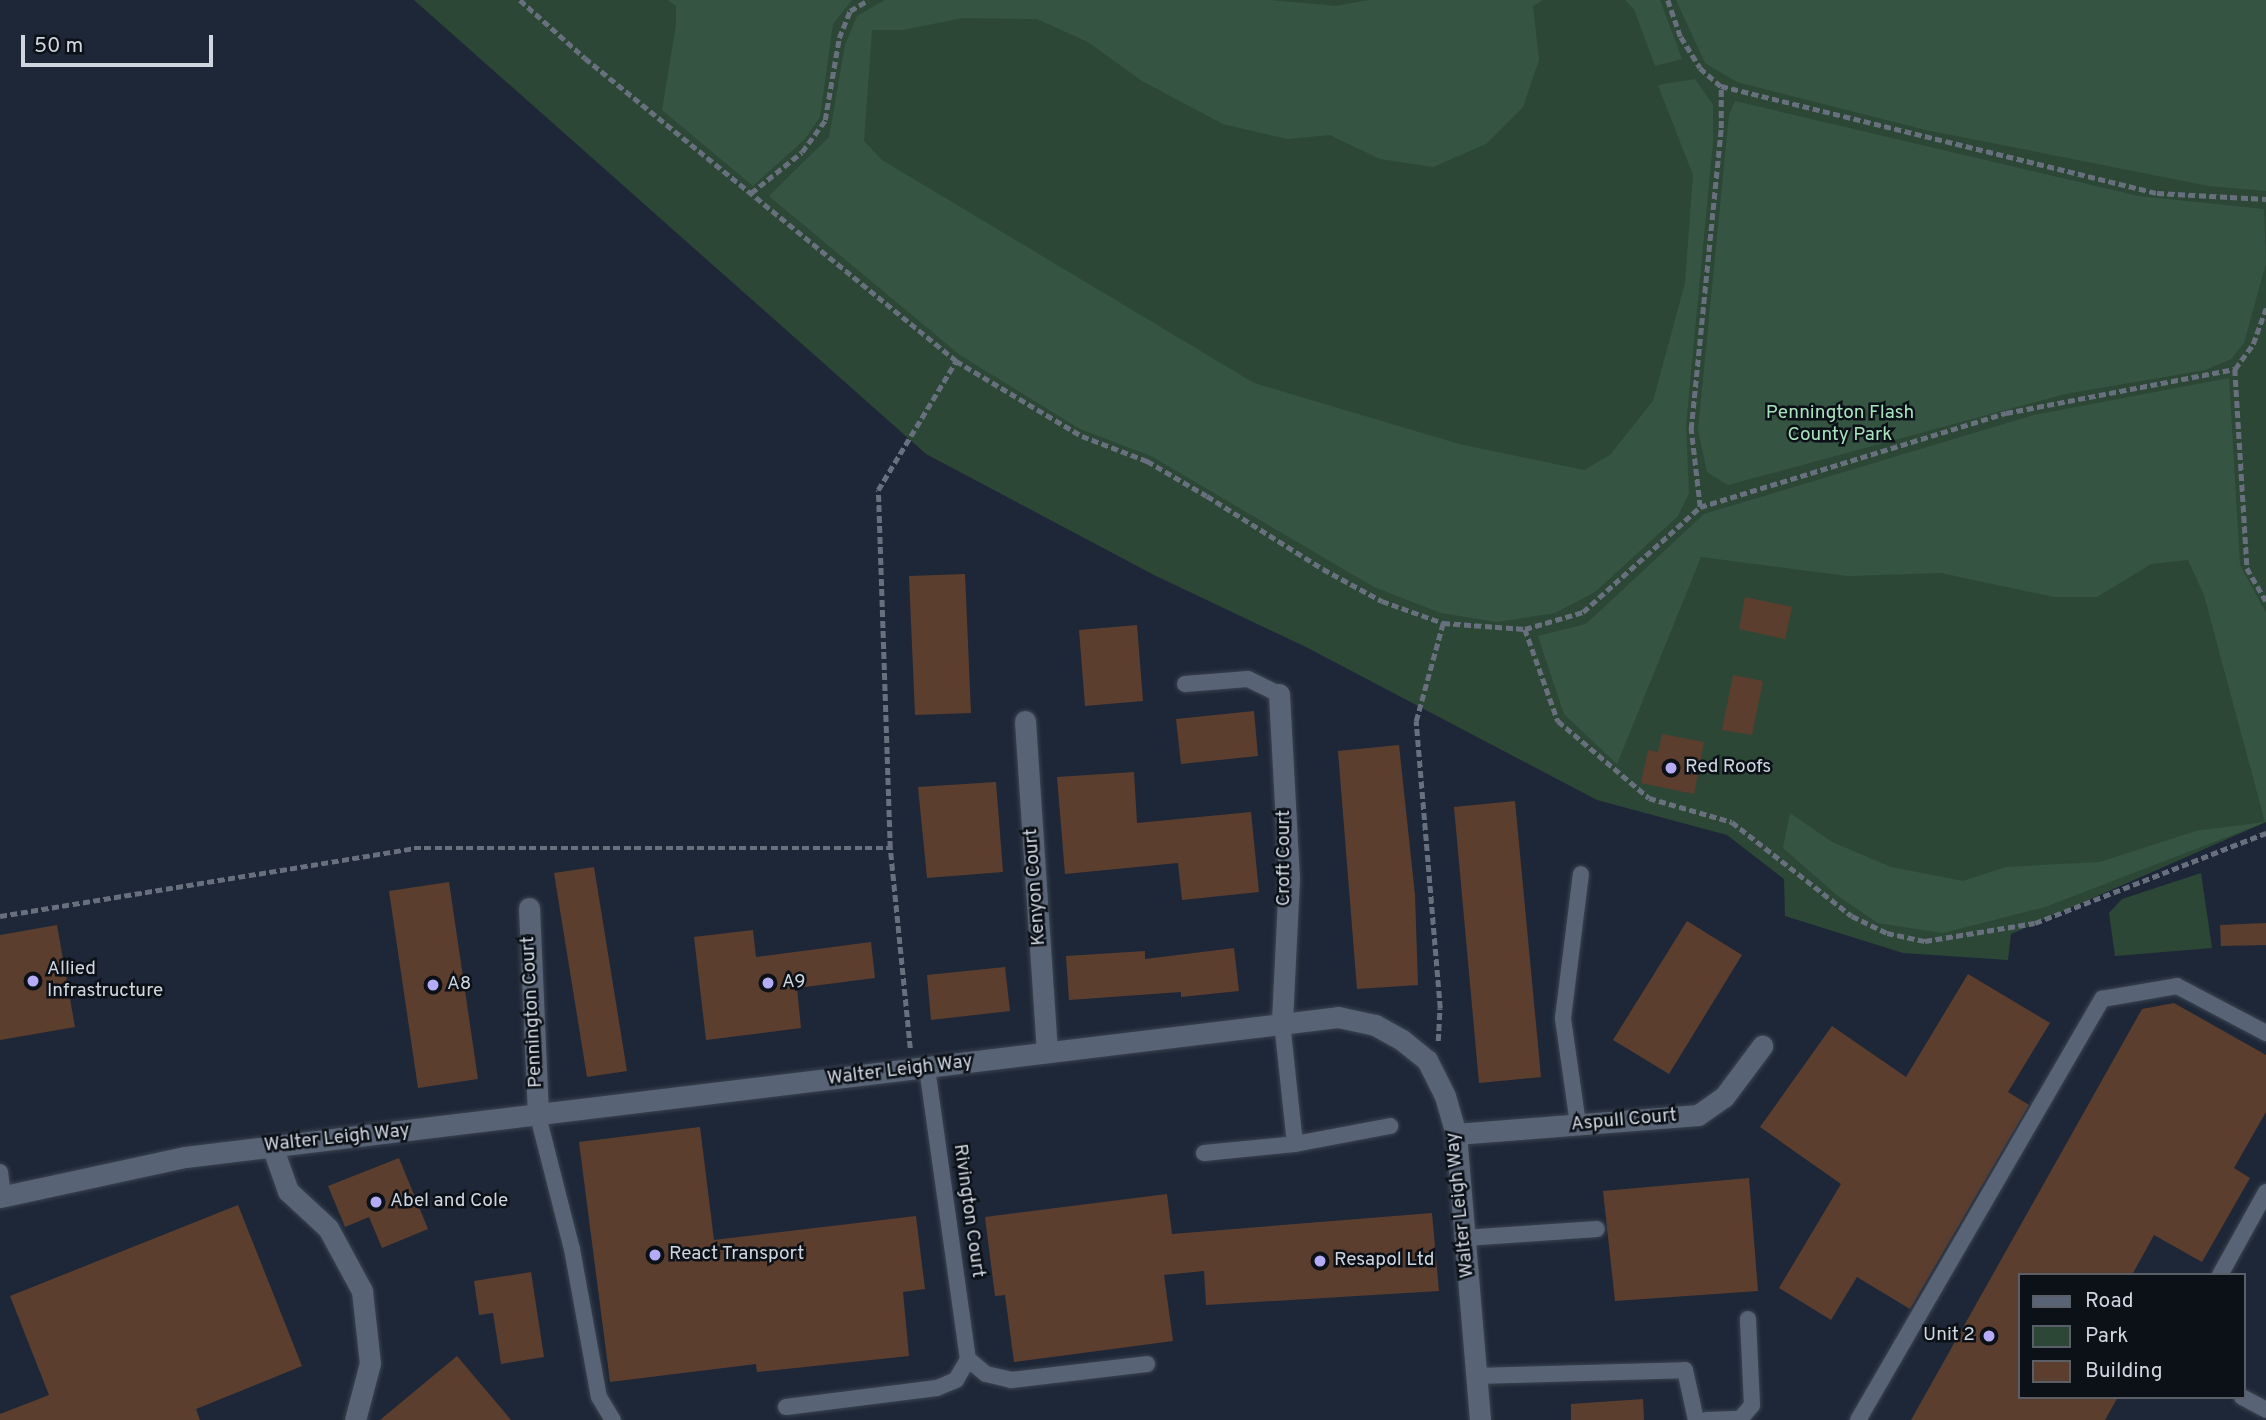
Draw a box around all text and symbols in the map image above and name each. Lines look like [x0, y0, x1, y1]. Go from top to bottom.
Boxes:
scale bar [24, 21, 217, 65]
text: 50 m [34, 33, 83, 60]
park label: Pennington Flash County Park [1766, 403, 1914, 447]
place label: Red Roofs [1685, 757, 1771, 779]
marker: Red Roofs [1663, 760, 1679, 776]
street label: Croft Court [1274, 810, 1296, 906]
street label: Kenyon Court [1021, 828, 1051, 946]
street label: Pennington Court [518, 936, 548, 1088]
place label: Allied Infrastructure [47, 959, 163, 1003]
place label: A9 [782, 972, 806, 994]
marker: Allied Infrastructure [25, 973, 41, 989]
place label: A8 [447, 974, 471, 996]
marker: A9 [760, 975, 776, 991]
marker: A8 [425, 977, 441, 993]
street label: Walter Leigh Way [826, 1051, 974, 1091]
street label: Aspull Court [1570, 1105, 1678, 1137]
street label: Walter Leigh Way [263, 1120, 411, 1158]
street label: Walter Leigh Way [1442, 1131, 1480, 1279]
street label: Rivington Court [947, 1143, 989, 1279]
place label: Abel and Cole [390, 1191, 508, 1213]
marker: Abel and Cole [368, 1194, 384, 1210]
place label: React Transport [669, 1244, 805, 1266]
marker: React Transport [647, 1247, 663, 1263]
place label: Resapol Ltd [1334, 1250, 1434, 1272]
marker: Resapol Ltd [1312, 1253, 1328, 1269]
legend [2018, 1273, 2245, 1399]
text: Road [2085, 1288, 2134, 1315]
text: Park [2085, 1323, 2128, 1350]
place label: Unit 2 [1923, 1325, 1975, 1347]
marker: Unit 2 [1981, 1328, 1997, 1344]
text: Building [2085, 1358, 2163, 1385]

